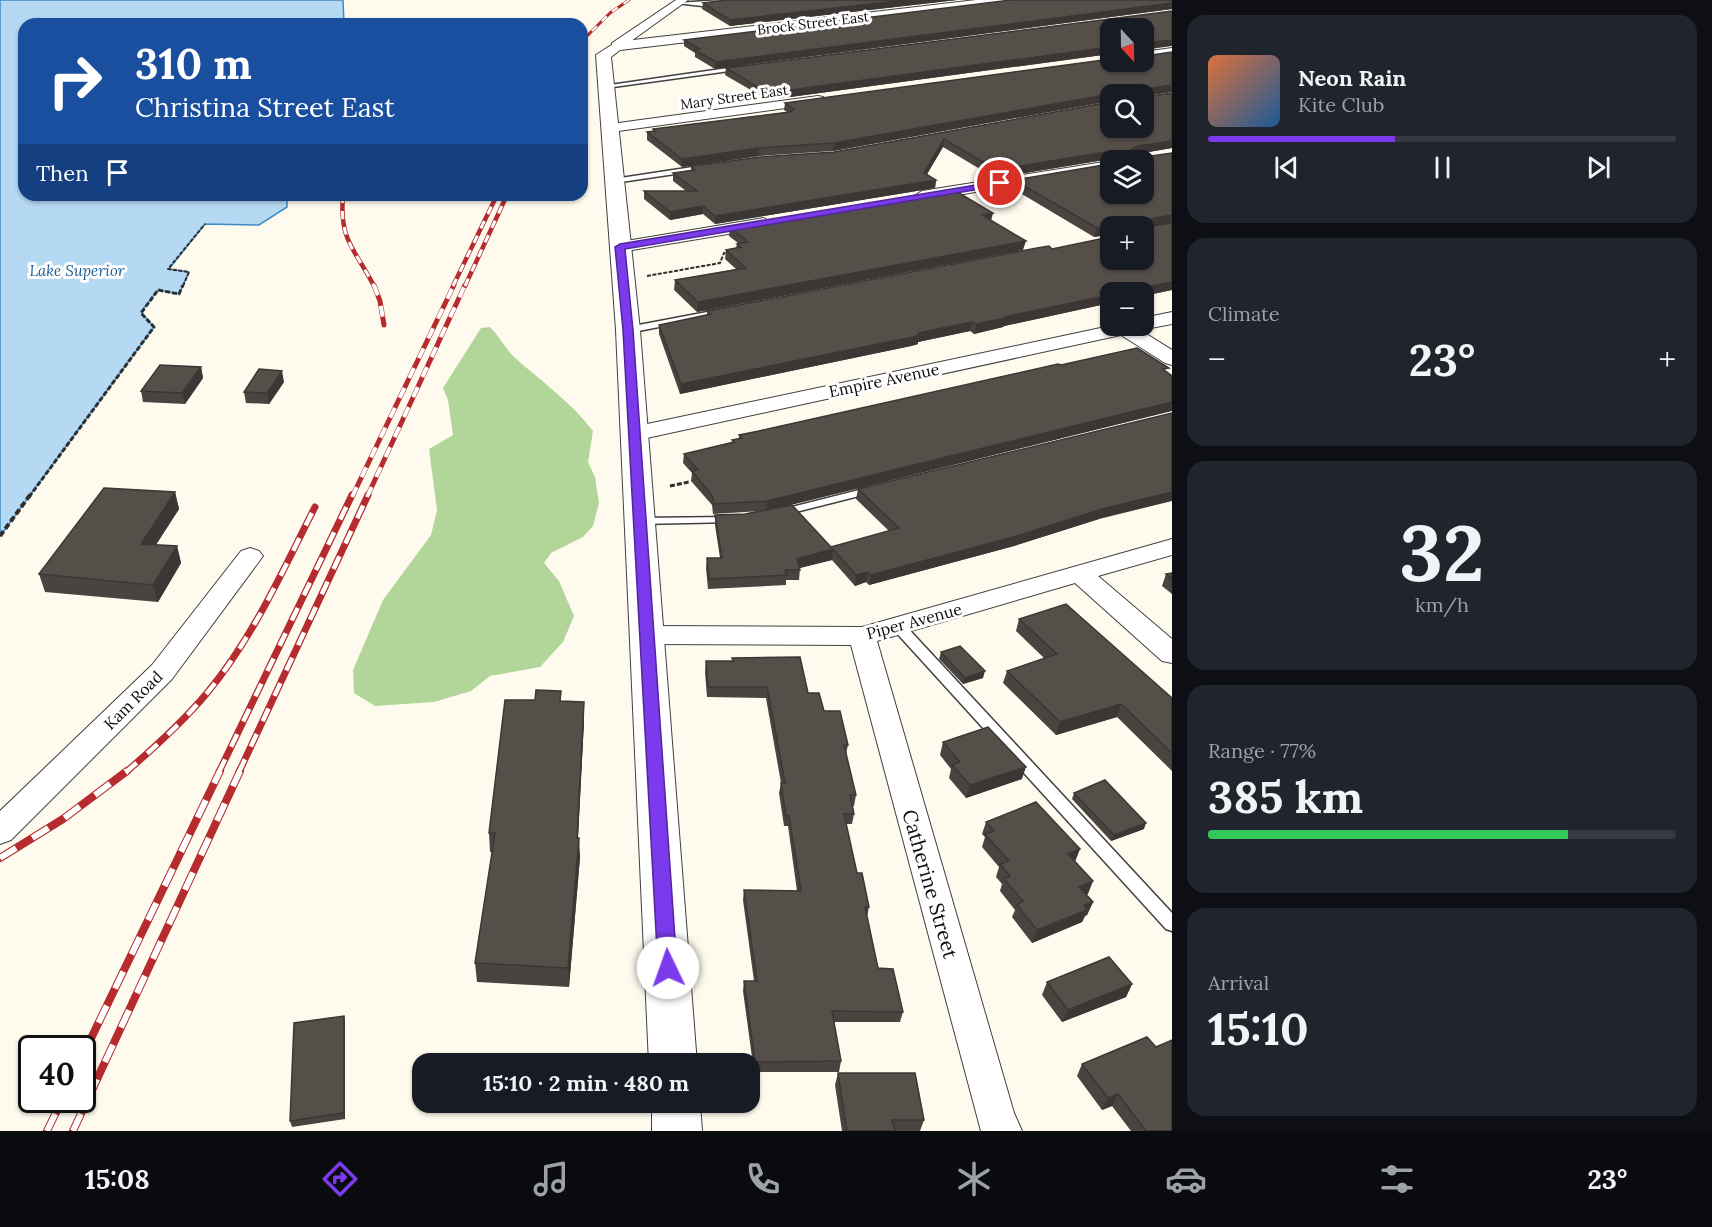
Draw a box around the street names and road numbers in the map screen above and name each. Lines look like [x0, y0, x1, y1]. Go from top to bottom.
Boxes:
street label: Brock Street East [756, 7, 871, 39]
street label: Mary Street East [679, 80, 790, 113]
street label: Empire Avenue [827, 358, 941, 401]
street label: Piper Avenue [864, 599, 964, 643]
street label: Kam Road [99, 666, 167, 734]
street label: Catherine Street [897, 806, 964, 962]

